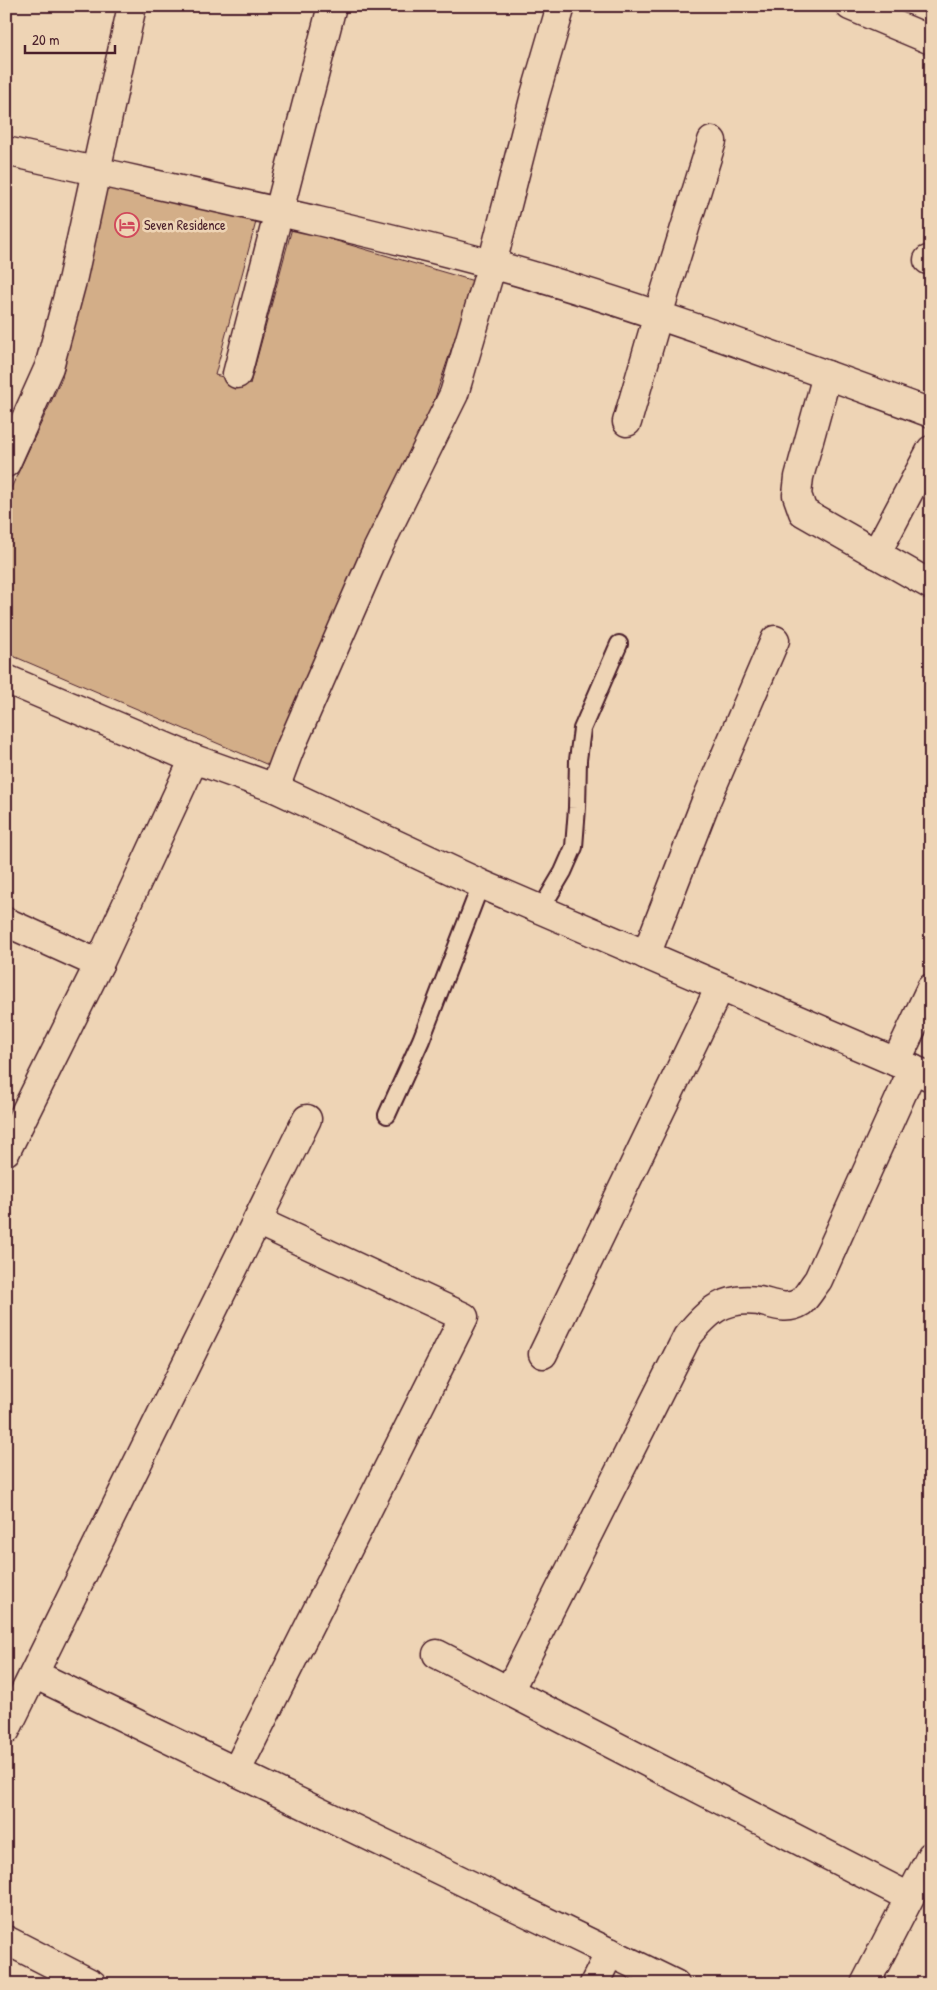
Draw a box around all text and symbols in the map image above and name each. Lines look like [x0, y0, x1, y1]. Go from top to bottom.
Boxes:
scale bar [25, 22, 115, 54]
text: 20 m [32, 29, 59, 50]
hotel icon: Seven Residence [114, 212, 140, 238]
place label: Seven Residence [144, 215, 226, 234]

